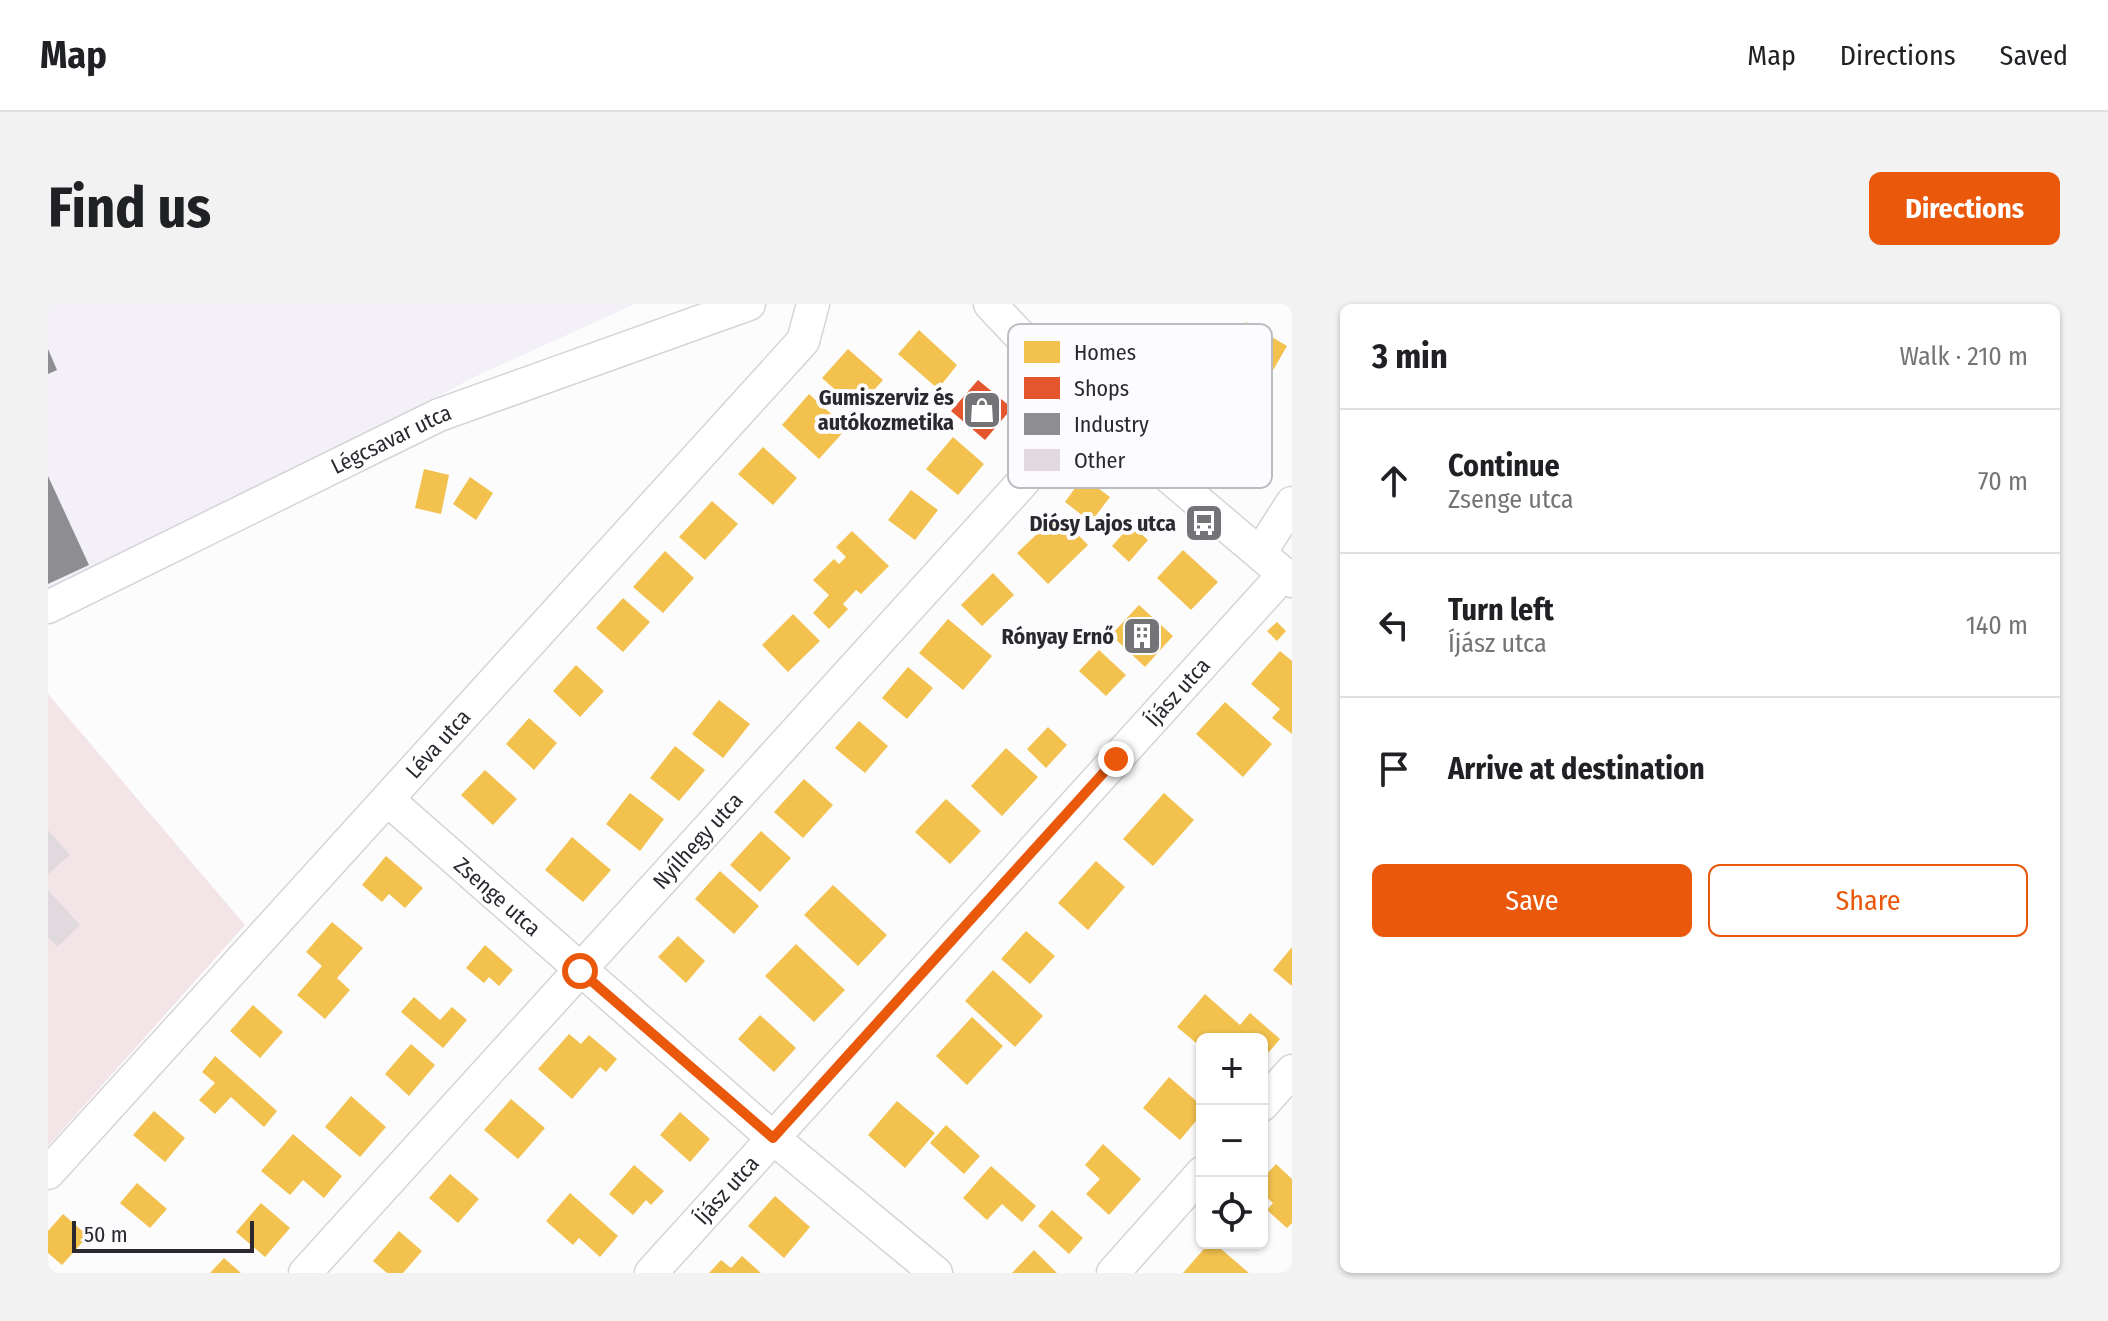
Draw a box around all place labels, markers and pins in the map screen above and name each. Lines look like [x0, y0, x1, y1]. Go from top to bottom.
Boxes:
place label: Gumiszerviz és autókozmetika [818, 384, 954, 436]
shop icon: Gumiszerviz és autókozmetika [961, 389, 1003, 431]
bus stop icon: Diósy Lajos utca [1183, 502, 1225, 544]
place label: Diósy Lajos utca [1030, 510, 1176, 537]
building icon: Rónyay Ernő [1121, 615, 1163, 657]
place label: Rónyay Ernő [1002, 623, 1114, 650]

